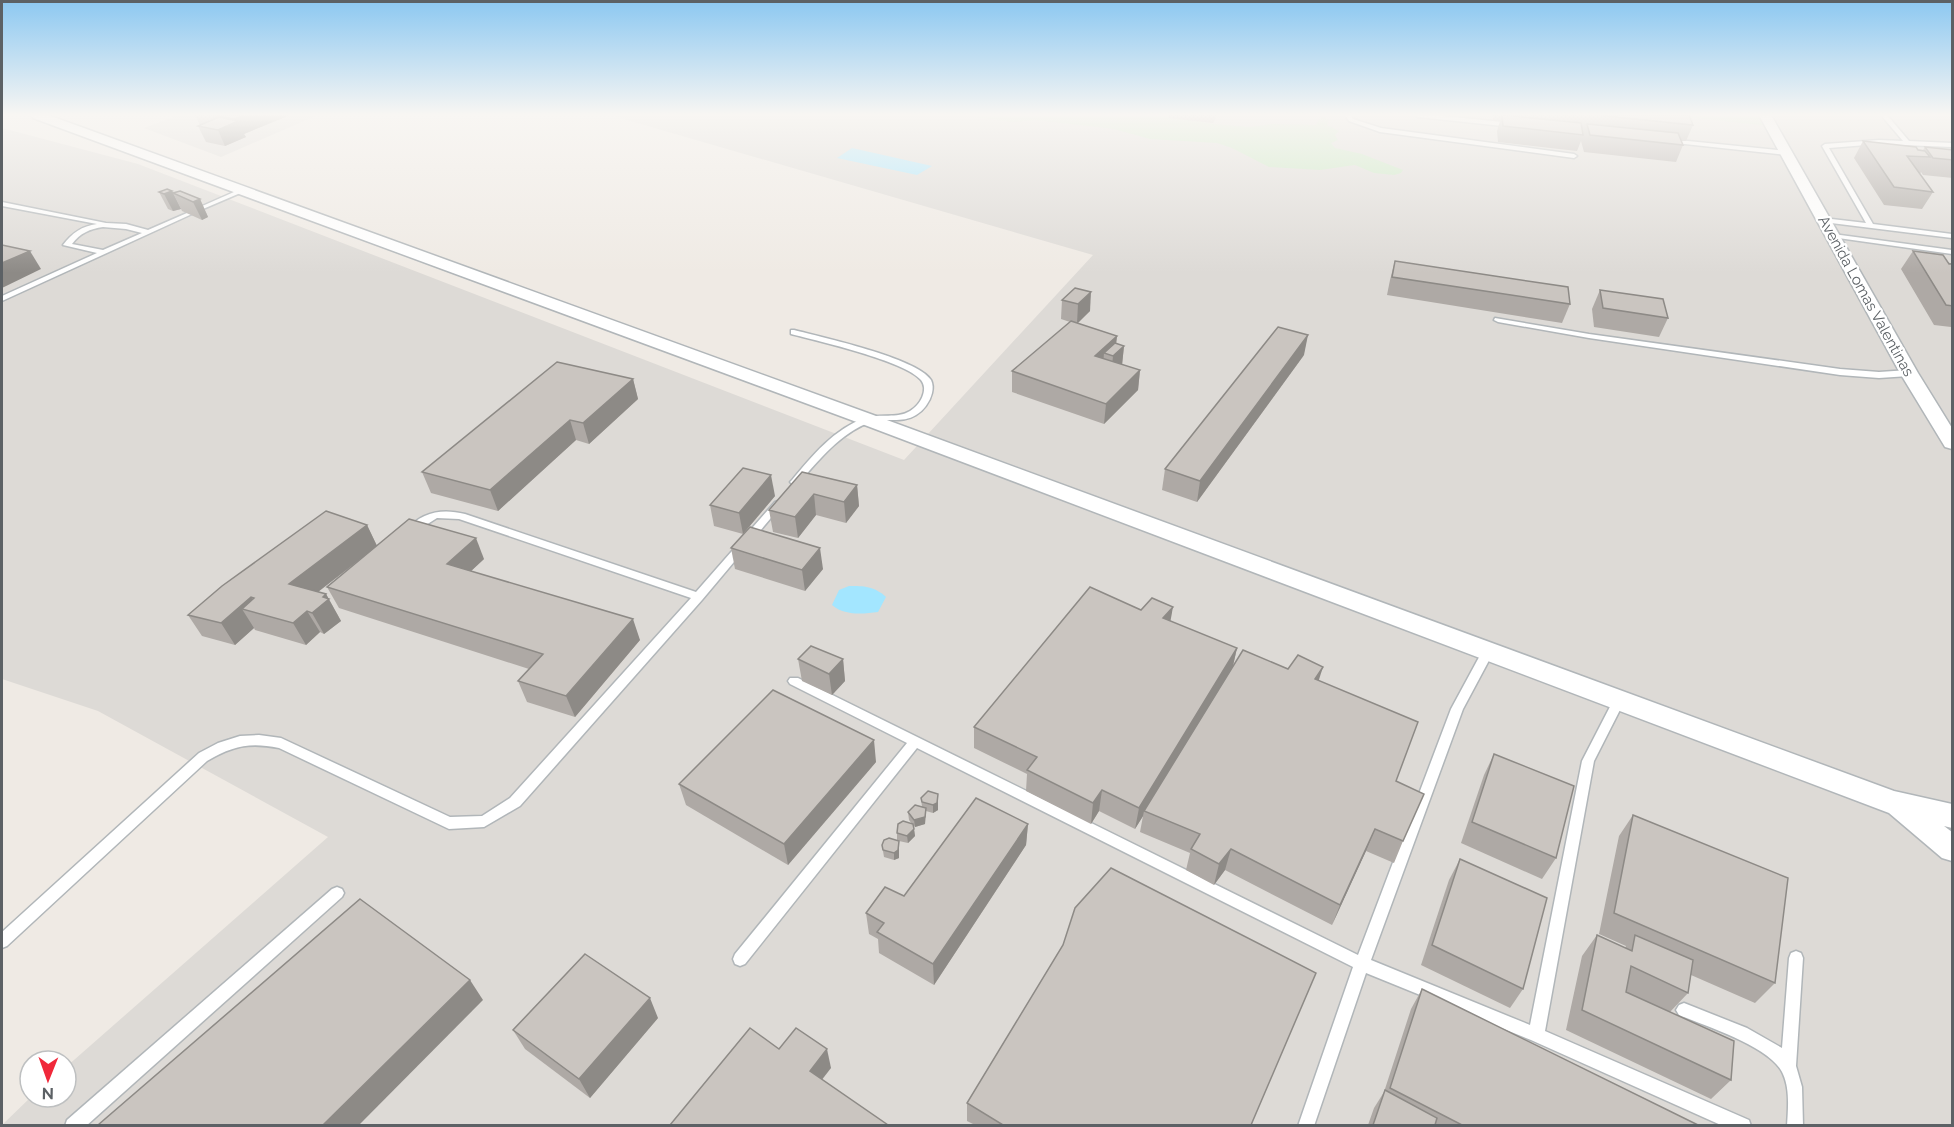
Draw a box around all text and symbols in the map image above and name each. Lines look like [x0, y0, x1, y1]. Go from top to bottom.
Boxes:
street label: Avenida Lomas Valentinas [1814, 212, 1918, 380]
north arrow [18, 1049, 78, 1109]
text: N [41, 1084, 54, 1103]

